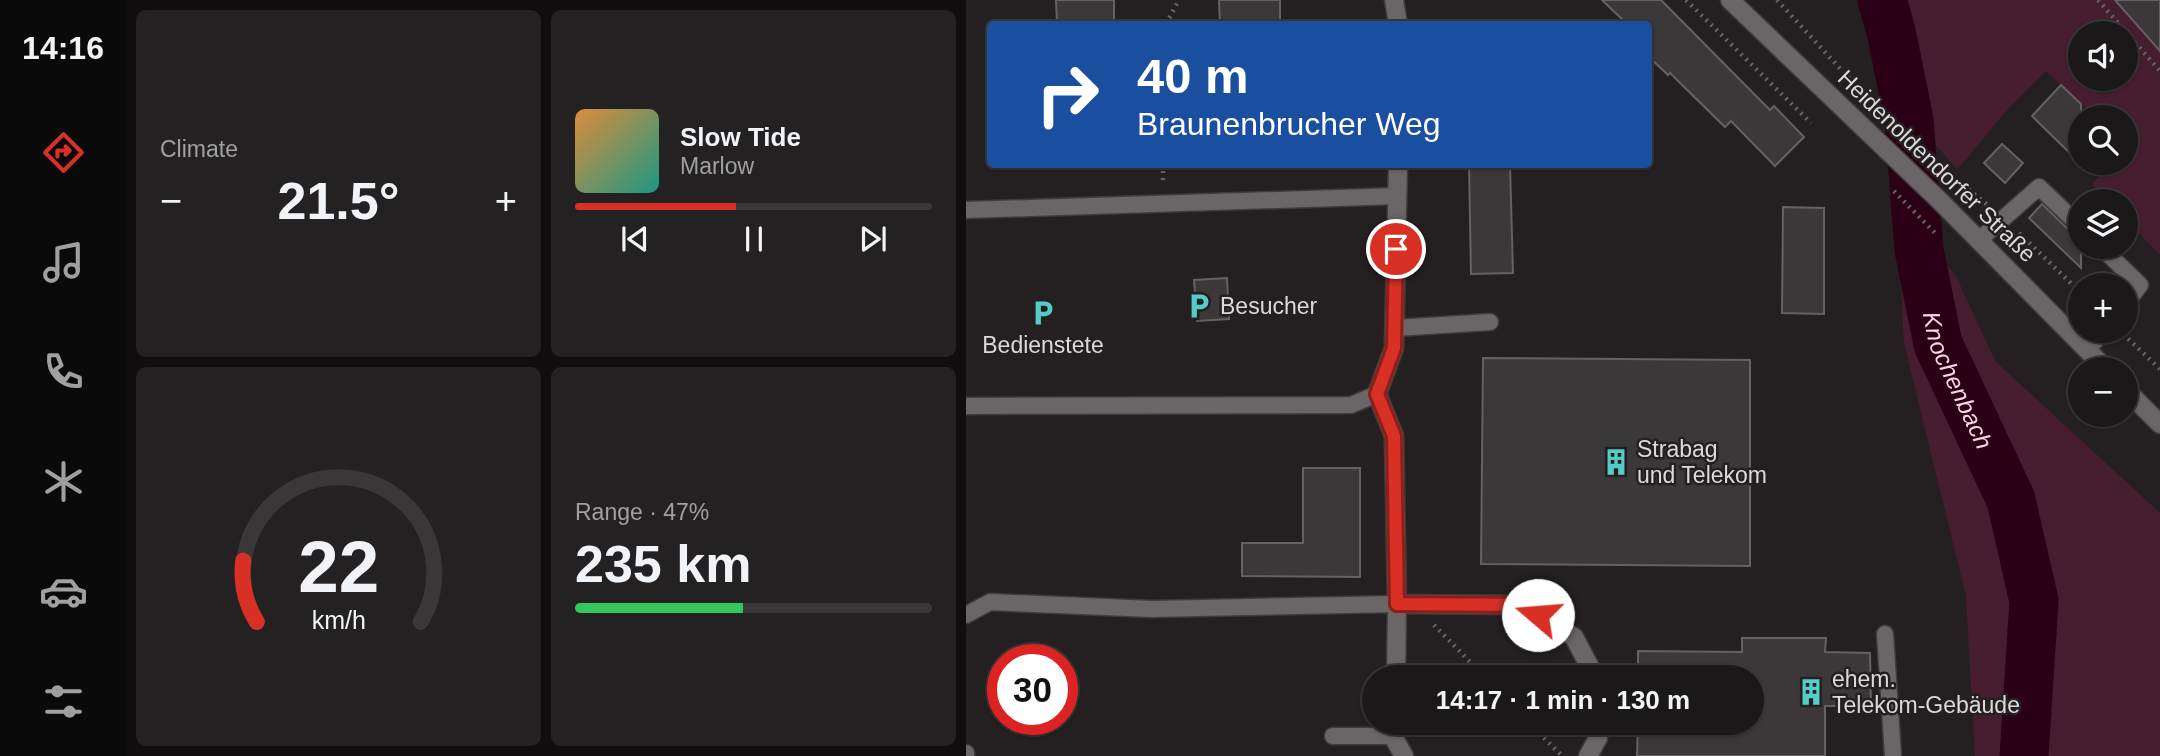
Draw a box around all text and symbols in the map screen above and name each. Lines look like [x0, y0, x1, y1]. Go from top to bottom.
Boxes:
map controls [2068, 21, 2138, 427]
button: sound [2068, 21, 2138, 91]
text: 14:16 [22, 30, 104, 66]
icon: right [1022, 49, 1113, 140]
text: 40 m [1137, 49, 1249, 103]
street label: Heidenoldendorfer Straße [1833, 65, 2041, 267]
button: search [2068, 105, 2138, 175]
text: Braunenbrucher Weg [1137, 106, 1441, 142]
text: Slow Tide [680, 122, 801, 152]
icon: directions [39, 128, 88, 177]
text: Climate [160, 136, 238, 162]
text: Marlow [680, 153, 754, 179]
text: 21.5° [277, 172, 400, 230]
text: − [160, 180, 182, 222]
text: + [495, 180, 517, 222]
button: layers [2068, 189, 2138, 259]
pin [1366, 219, 1426, 279]
icon: previous [616, 220, 654, 258]
icon: pause [735, 220, 773, 258]
icon: next [854, 220, 892, 258]
icon: arrive [1377, 230, 1415, 268]
icon: music [39, 238, 88, 287]
button: + [2068, 273, 2138, 343]
parking icon: Besucher [1184, 291, 1214, 321]
place label: Besucher [1220, 293, 1318, 319]
parking icon: Bedienstete [1028, 298, 1058, 328]
water label: Knochenbach [1918, 309, 1999, 453]
place label: Bedienstete [982, 332, 1104, 358]
icon: phone [39, 347, 88, 396]
button: − [2068, 357, 2138, 427]
place label: Strabag und Telekom [1637, 436, 1767, 488]
building icon: Strabag und Telekom [1601, 447, 1631, 477]
icon: climate [39, 457, 88, 506]
text: Range · 47% [575, 499, 709, 525]
text: 22 [298, 527, 379, 608]
text: 235 km [575, 535, 751, 593]
icon: car [39, 567, 88, 616]
position arrow [1501, 578, 1575, 652]
text: km/h [311, 606, 366, 634]
speed limit sign: 30 [987, 644, 1078, 735]
place label: ehem. Telekom-Gebäude [1832, 666, 2020, 718]
icon: filters [39, 677, 88, 726]
building icon: ehem. Telekom-Gebäude [1796, 677, 1826, 707]
text: 14:17 · 1 min · 130 m [1436, 685, 1690, 715]

